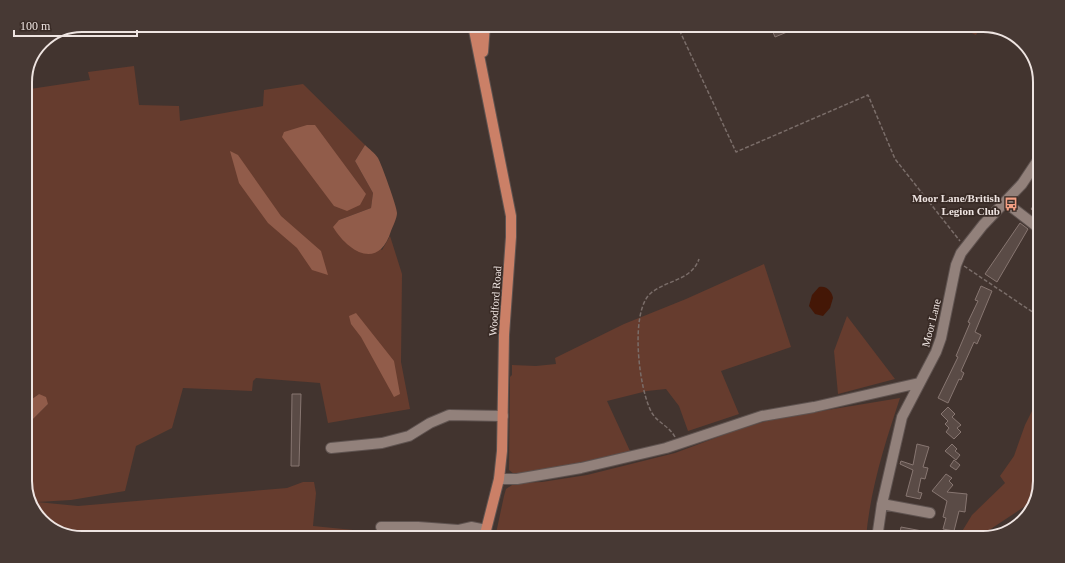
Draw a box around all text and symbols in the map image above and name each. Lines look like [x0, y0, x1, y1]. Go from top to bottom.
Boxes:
scale bar [14, 12, 137, 38]
text: 100 m [20, 19, 51, 33]
place label: Moor Lane/British Legion Club [912, 192, 1000, 217]
bus stop icon: Moor Lane/British Legion Club [1003, 196, 1019, 212]
street label: Woodford Road [487, 265, 503, 336]
street label: Moor Lane [919, 298, 943, 348]

